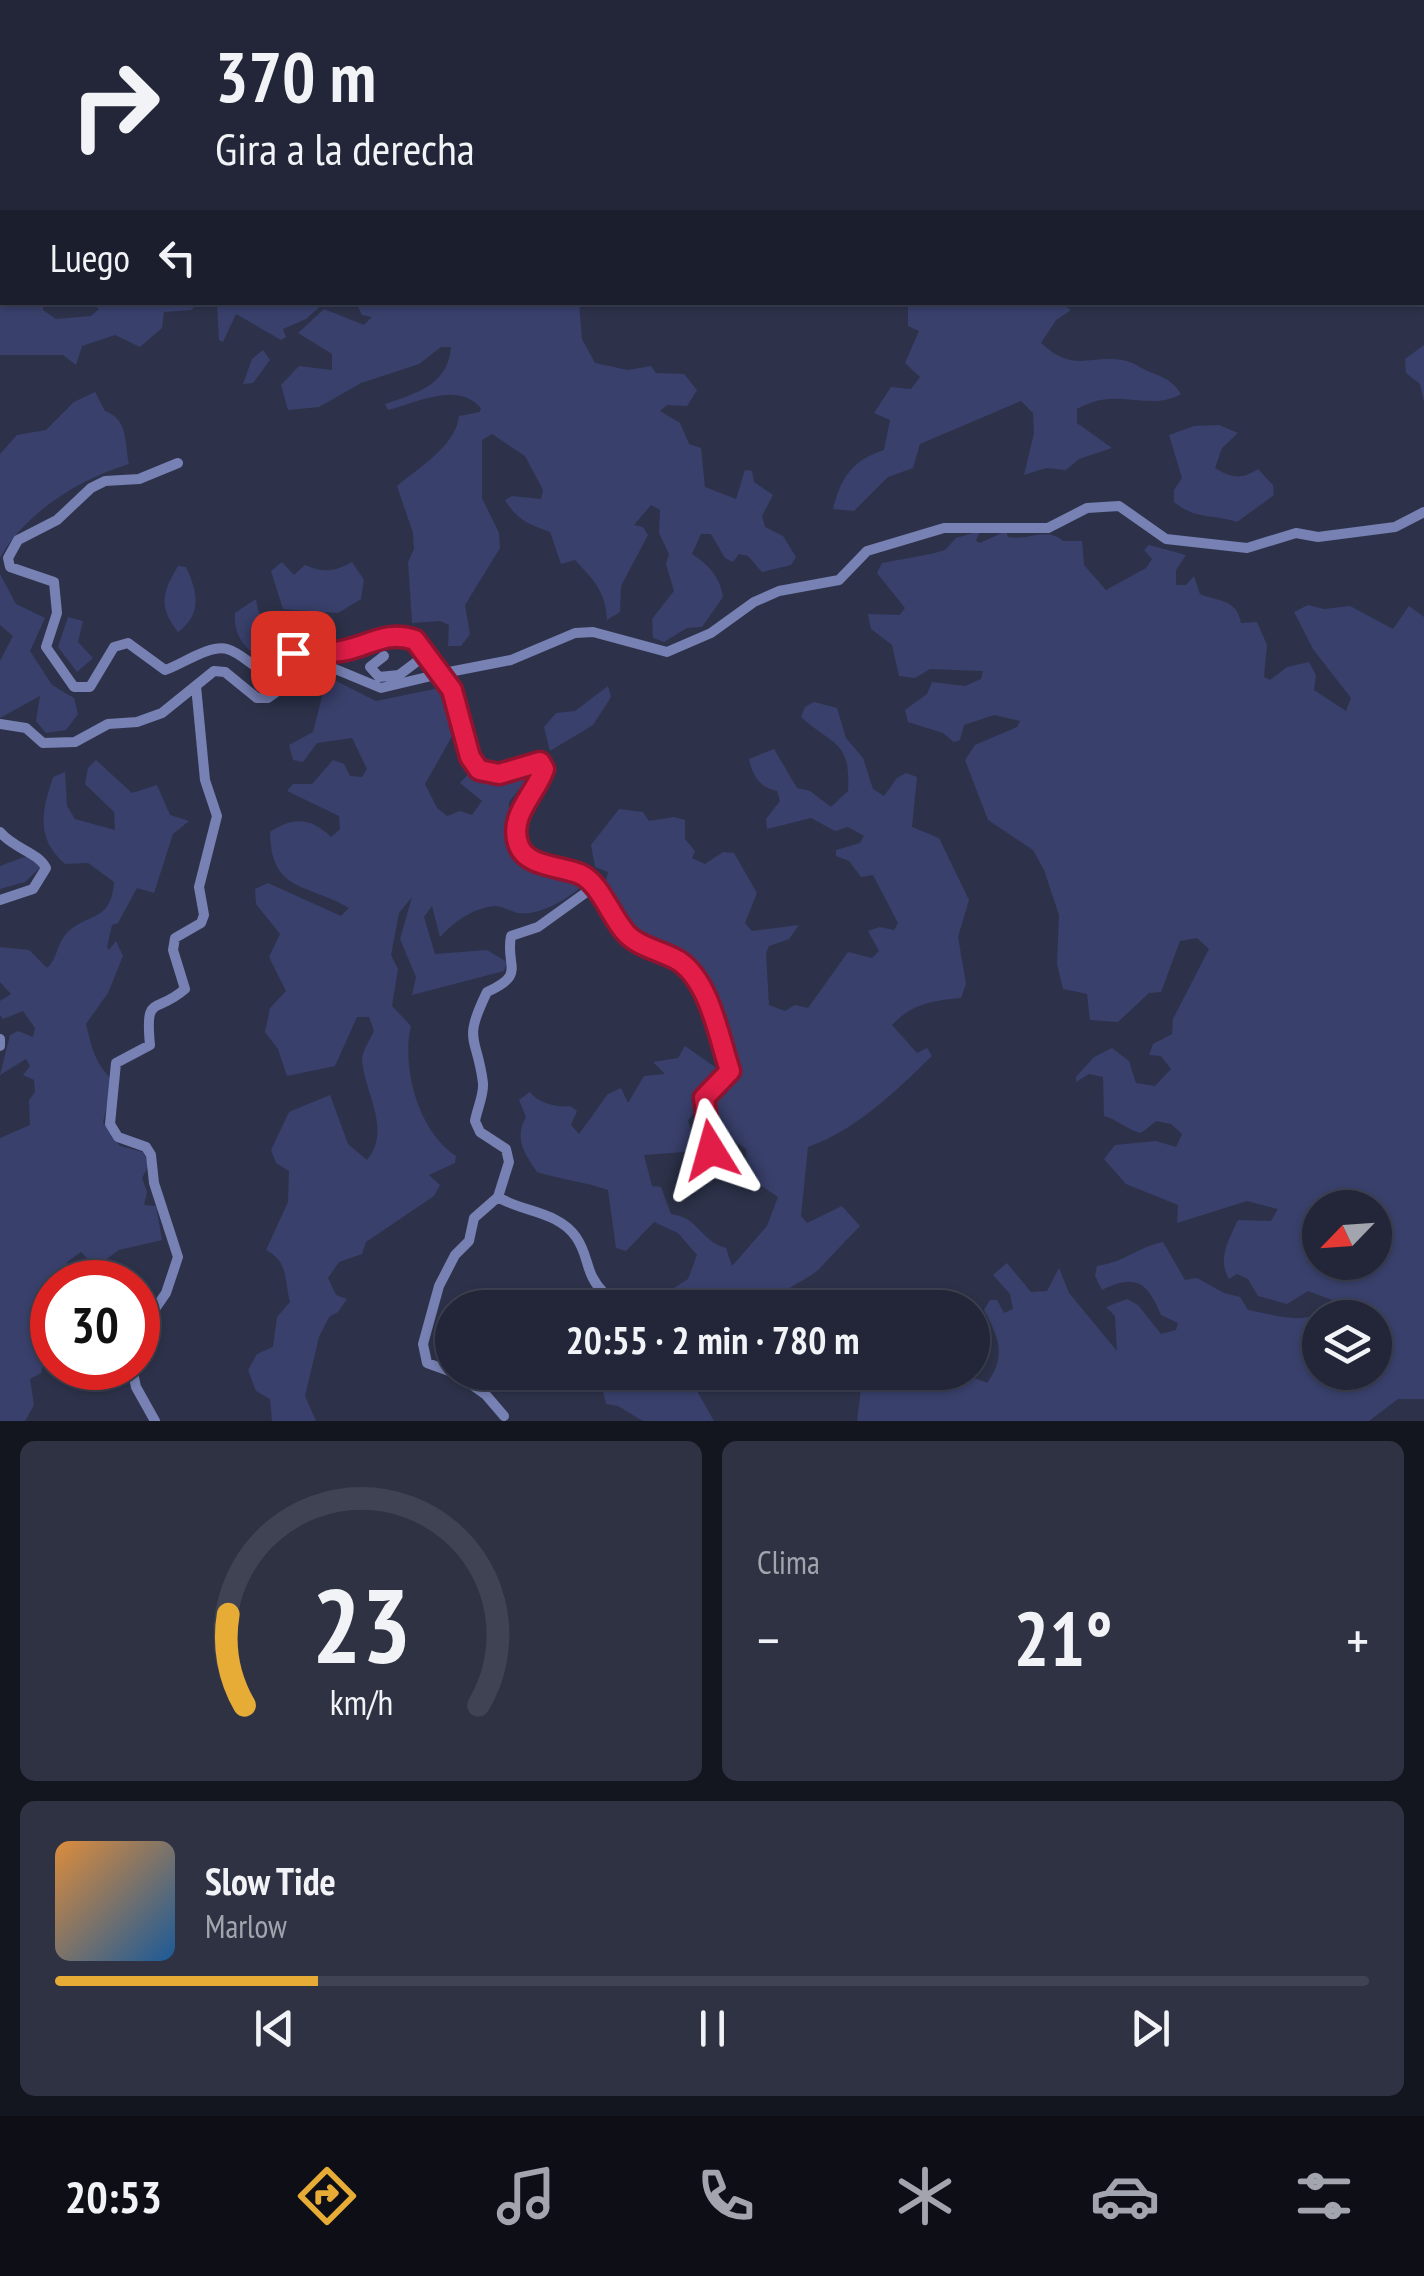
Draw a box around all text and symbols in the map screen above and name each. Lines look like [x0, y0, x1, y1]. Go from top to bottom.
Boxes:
text: 370 m [215, 31, 376, 121]
icon: right [50, 40, 180, 170]
text: Gira a la derecha [215, 119, 475, 177]
icon: left [150, 230, 205, 285]
text: Luego [50, 233, 130, 282]
pin [251, 611, 336, 696]
icon: arrive [266, 626, 321, 681]
position arrow [659, 1098, 763, 1202]
north arrow [1302, 1190, 1392, 1280]
map controls [1302, 1190, 1392, 1390]
speed limit sign: 30 [30, 1260, 160, 1390]
button: layers [1302, 1300, 1392, 1390]
text: 20:55 · 2 min · 780 m [566, 1315, 859, 1364]
text: Clima [757, 1541, 820, 1583]
text: 23 [311, 1557, 411, 1692]
text: 21° [1013, 1590, 1113, 1687]
text: − [757, 1604, 780, 1675]
text: + [1346, 1604, 1369, 1675]
text: km/h [329, 1679, 393, 1725]
text: Slow Tide [205, 1856, 336, 1905]
text: Marlow [205, 1905, 287, 1947]
icon: previous [247, 2001, 302, 2056]
icon: pause [685, 2001, 740, 2056]
icon: next [1123, 2001, 1178, 2056]
icon: directions [292, 2161, 362, 2231]
icon: music [491, 2161, 561, 2231]
icon: phone [691, 2161, 761, 2231]
icon: climate [890, 2161, 960, 2231]
icon: car [1090, 2161, 1160, 2231]
icon: filters [1289, 2161, 1359, 2231]
text: 20:53 [65, 2167, 162, 2225]

